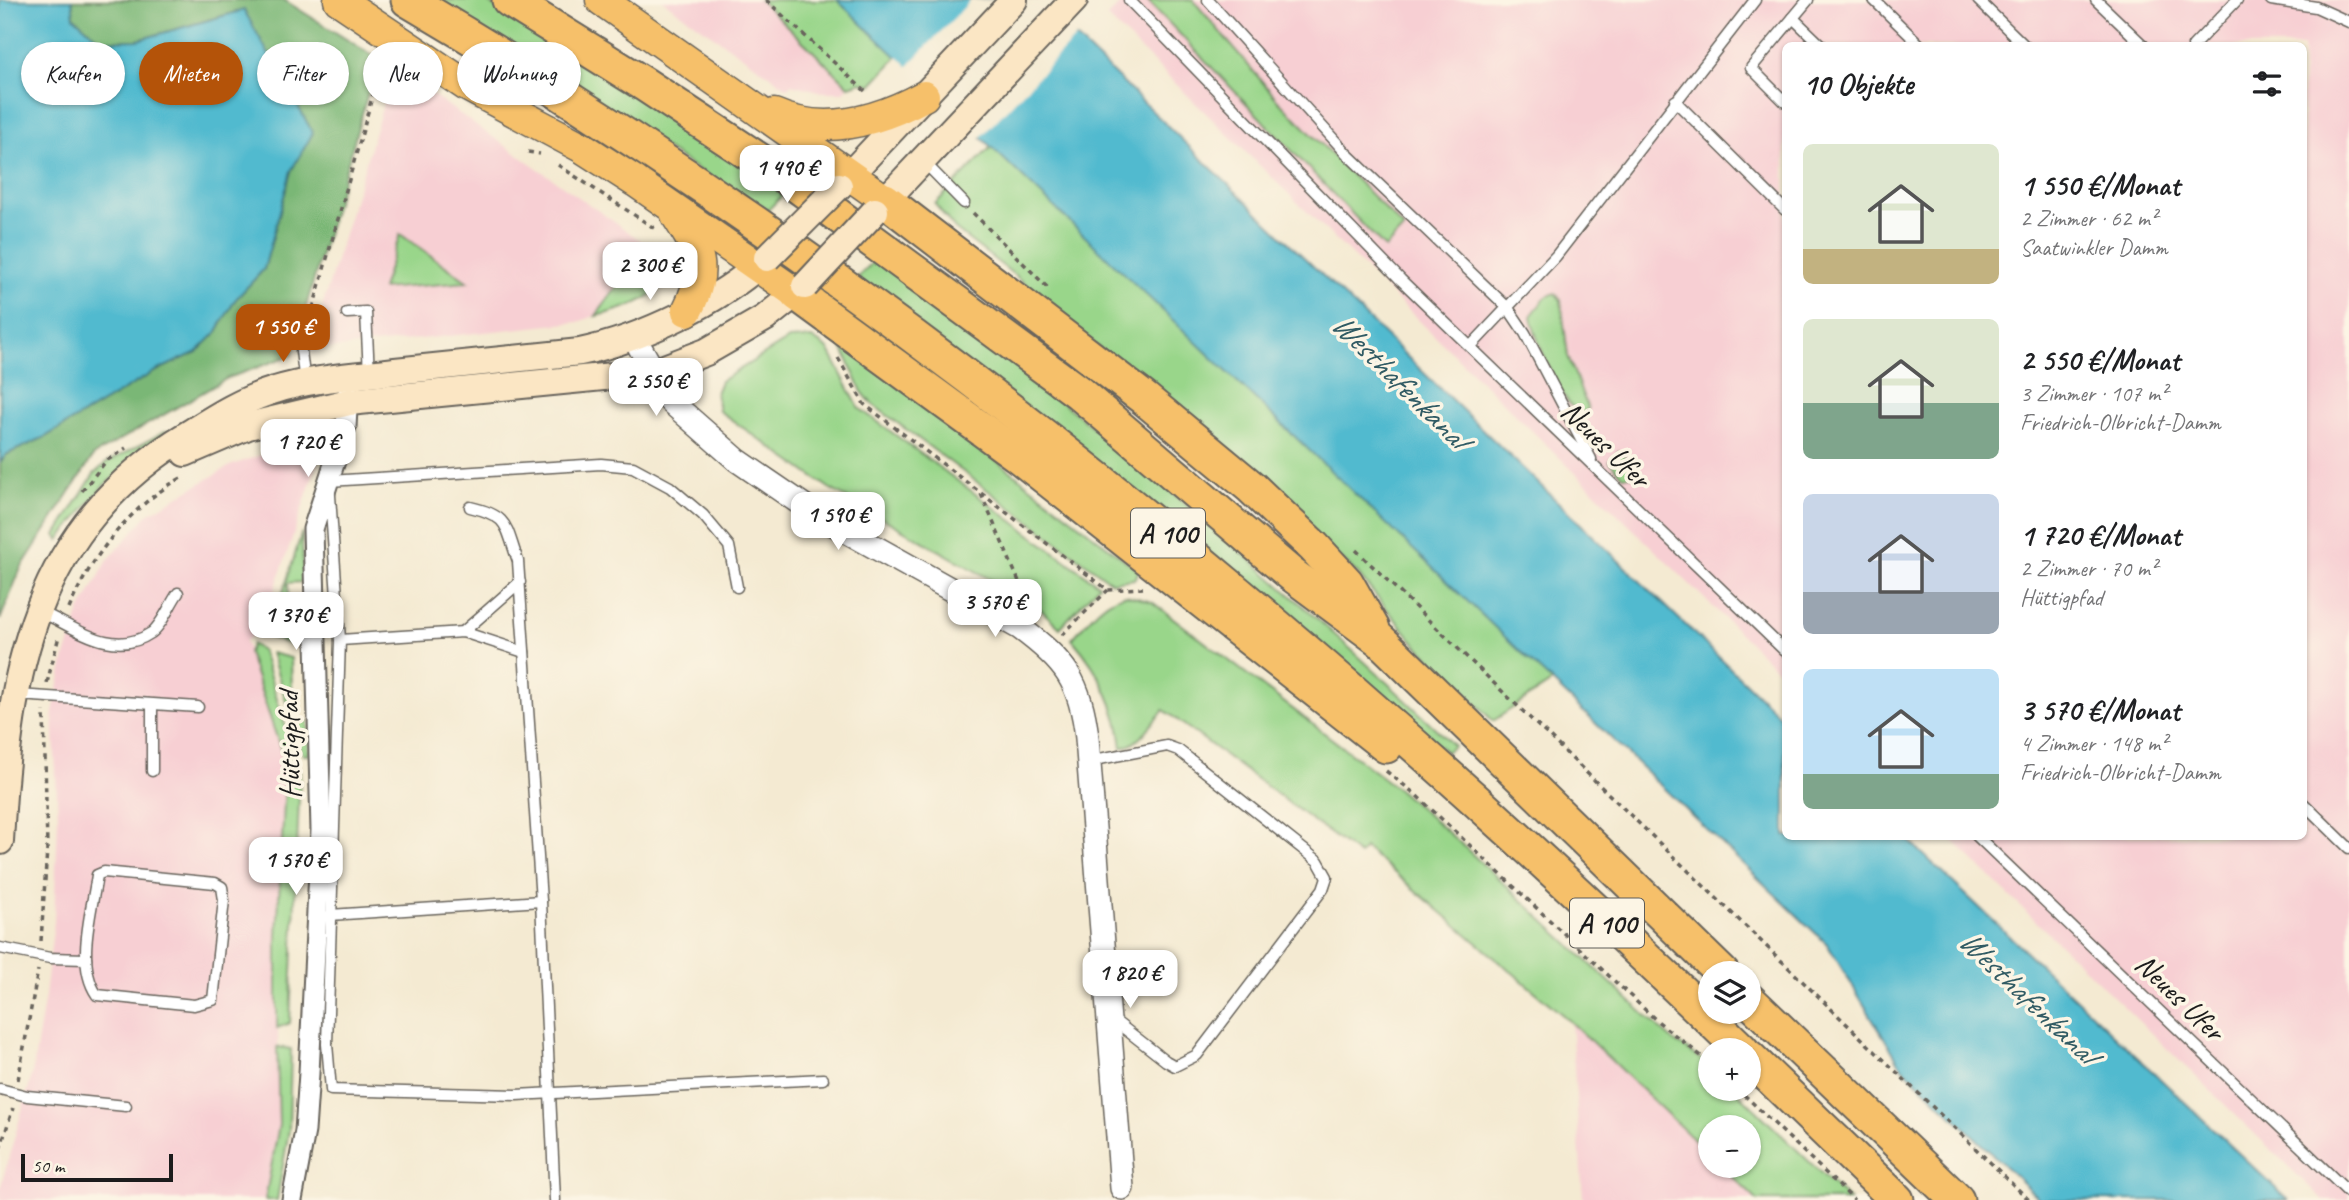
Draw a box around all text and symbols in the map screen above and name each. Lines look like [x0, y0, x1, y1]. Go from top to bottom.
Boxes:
chip: Kaufen [21, 42, 125, 105]
chip: Mieten [139, 42, 243, 105]
chip: Filter [257, 42, 349, 105]
chip: Neu [363, 42, 443, 105]
chip: Wohnung [457, 42, 581, 105]
text: 10 Objekte [1803, 65, 1913, 103]
icon: filters [2248, 65, 2286, 103]
pin: 1 490 € [722, 146, 852, 205]
text: 1 490 € [756, 153, 818, 182]
text: 1 550 €/Monat [2020, 166, 2180, 204]
icon: home [1859, 172, 1943, 256]
text: 2 Zimmer · 62 m² [2020, 204, 2157, 233]
text: Saatwinkler Damm [2020, 233, 2167, 262]
pin: 2 300 € [585, 243, 715, 302]
text: 2 300 € [619, 250, 681, 279]
pin: 1 550 € [218, 304, 348, 364]
water label: Westhafenkanal [1323, 304, 1484, 464]
text: 1 550 € [252, 312, 314, 341]
text: 2 550 €/Monat [2020, 341, 2180, 379]
icon: home [1859, 347, 1943, 431]
pin: 2 550 € [591, 358, 721, 418]
text: 2 550 € [625, 366, 687, 395]
text: 3 Zimmer · 107 m² [2020, 379, 2167, 408]
street label: Neues Ufer [1553, 392, 1660, 497]
text: Friedrich-Olbricht-Damm [2020, 408, 2220, 437]
pin: 1 720 € [243, 420, 373, 479]
text: 1 720 € [277, 427, 339, 456]
pin: 1 590 € [773, 492, 903, 552]
text: 1 590 € [807, 500, 869, 529]
road number: A 100 [1131, 508, 1205, 558]
text: 1 720 €/Monat [2020, 516, 2181, 554]
icon: home [1859, 522, 1943, 606]
text: 2 Zimmer · 70 m² [2020, 554, 2157, 583]
pin: 3 570 € [930, 580, 1060, 639]
text: Hüttigpfad [2020, 583, 2103, 612]
text: 3 570 € [964, 587, 1026, 616]
pin: 1 370 € [231, 592, 361, 652]
text: 1 370 € [265, 600, 327, 629]
street label: Hüttigpfad [269, 686, 309, 799]
text: 3 570 €/Monat [2020, 691, 2180, 729]
icon: home [1859, 697, 1943, 781]
text: 4 Zimmer · 148 m² [2020, 729, 2167, 758]
text: Friedrich-Olbricht-Damm [2020, 758, 2220, 787]
pin: 1 570 € [231, 838, 361, 897]
text: 1 570 € [265, 845, 327, 874]
road number: A 100 [1570, 898, 1644, 948]
water label: Westhafenkanal [1950, 921, 2112, 1079]
street label: Neues Ufer [2127, 945, 2234, 1050]
pin: 1 820 € [1065, 950, 1195, 1010]
text: 1 820 € [1099, 958, 1161, 987]
map controls [1698, 961, 1761, 1178]
button: layers [1698, 961, 1761, 1024]
button: + [1698, 1038, 1761, 1101]
button: − [1698, 1115, 1761, 1178]
scale bar [21, 1151, 173, 1183]
text: 50 m [32, 1154, 64, 1178]

